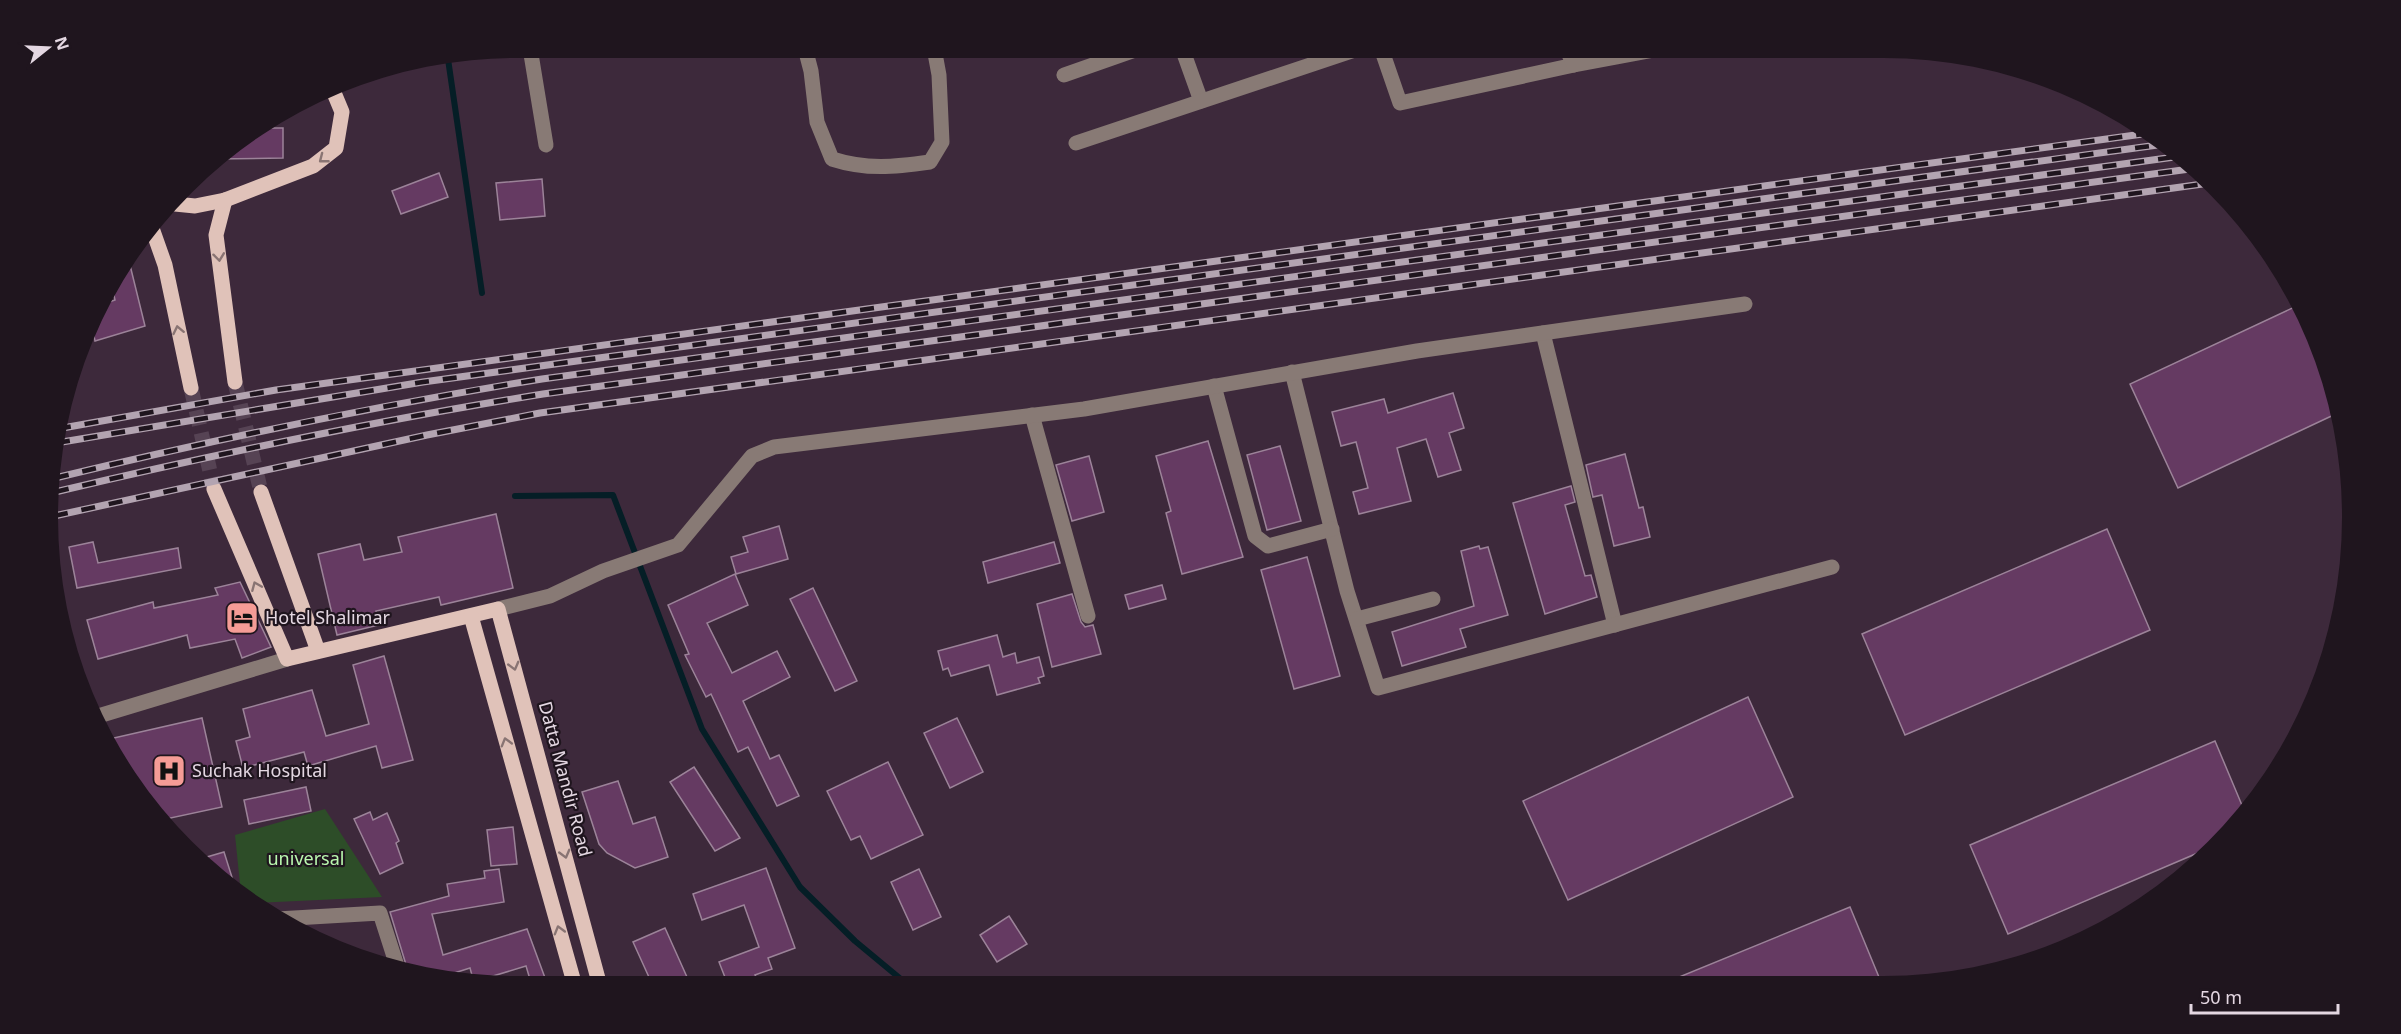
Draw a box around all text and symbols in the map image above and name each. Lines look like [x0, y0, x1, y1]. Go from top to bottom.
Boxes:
north arrow [18, 18, 78, 78]
text: N [50, 34, 75, 53]
one-way arrow [318, 151, 329, 162]
one-way arrow [212, 253, 224, 262]
one-way arrow [173, 326, 186, 336]
one-way arrow [251, 581, 263, 592]
hotel icon: Hotel Shalimar [224, 600, 260, 636]
place label: Hotel Shalimar [265, 605, 391, 629]
one-way arrow [507, 660, 519, 671]
street label: Datta Mandir Road [534, 699, 598, 859]
one-way arrow [501, 737, 514, 747]
hospital icon: Suchak Hospital [151, 753, 187, 789]
place label: Suchak Hospital [192, 758, 327, 782]
park label: universal [268, 846, 345, 870]
one-way arrow [557, 849, 570, 859]
one-way arrow [554, 925, 566, 935]
scale bar [2191, 977, 2338, 1015]
text: 50 m [2200, 985, 2242, 1009]

